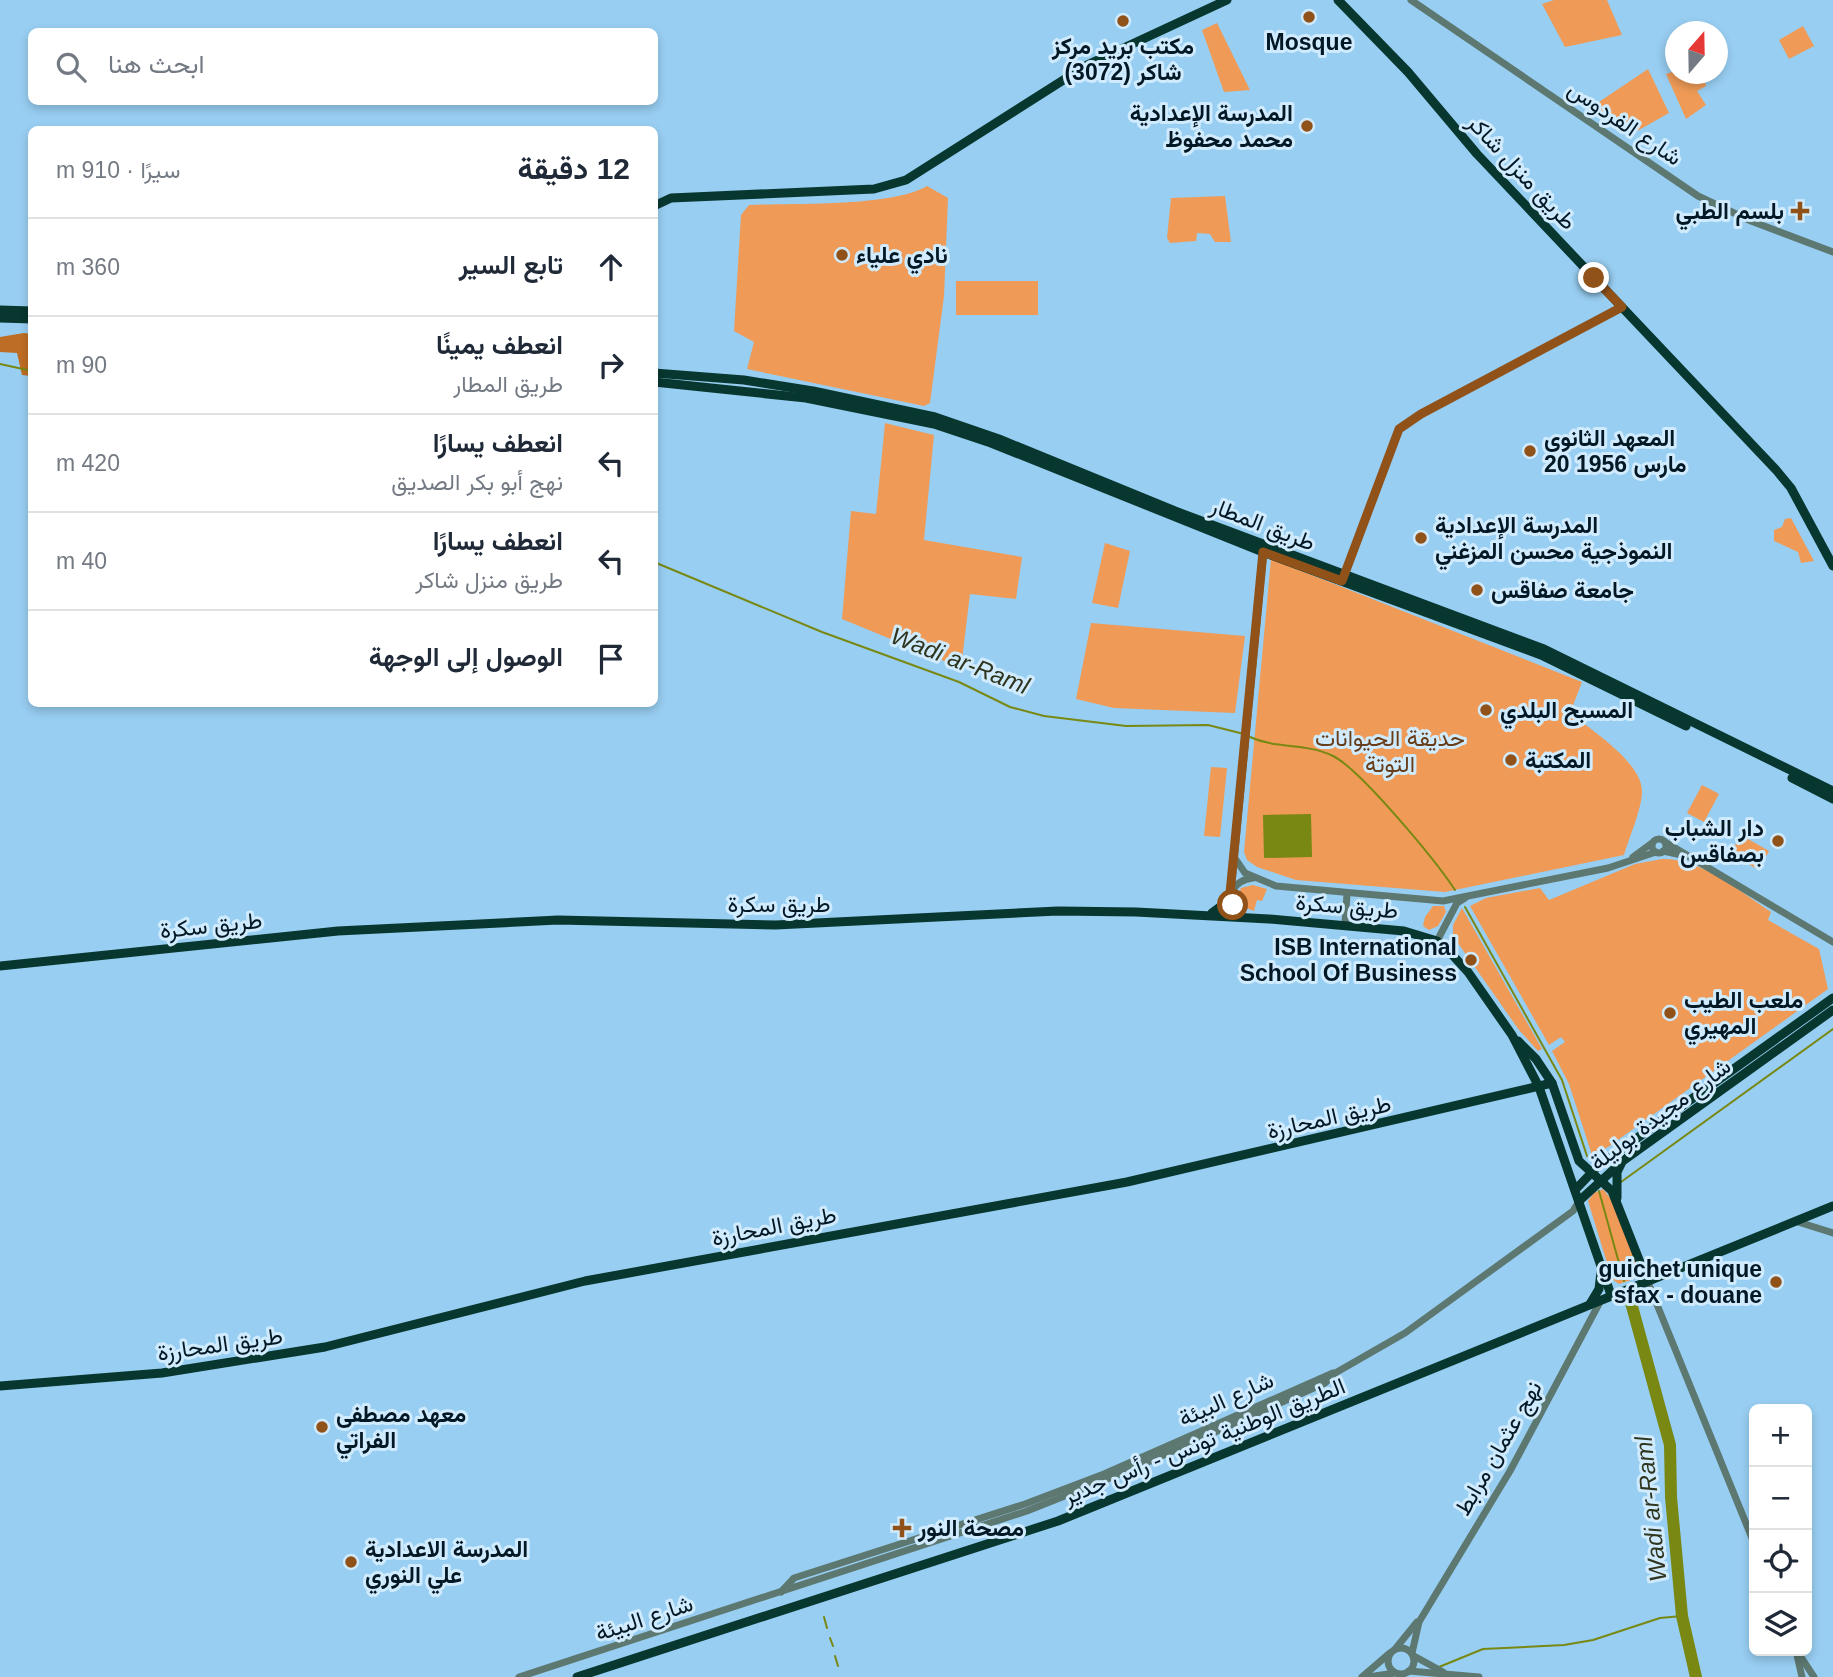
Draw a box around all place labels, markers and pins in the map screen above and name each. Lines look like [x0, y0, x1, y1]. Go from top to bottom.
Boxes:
marker: Mosque [1301, 9, 1317, 25]
marker: مكتب بريد مركز شاكر (3072) [1115, 13, 1131, 29]
place label: Mosque [1266, 29, 1352, 55]
place label: مكتب بريد مركز شاكر (3072) [1051, 33, 1194, 87]
place label: المدرسة الإعدادية محمد محفوظ [1130, 100, 1293, 154]
marker: المدرسة الإعدادية محمد محفوظ [1299, 118, 1315, 134]
place label: بلسم الطبي [1675, 198, 1784, 231]
marker: بلسم الطبي [1790, 201, 1810, 221]
place label: نادي علياء [856, 242, 948, 274]
marker: نادي علياء [834, 247, 850, 263]
place label: المعهد الثانوي 20 مارس 1956 [1544, 425, 1687, 479]
marker: المعهد الثانوي 20 مارس 1956 [1522, 443, 1538, 459]
place label: المدرسة الإعدادية النموذجية محسن المزغني [1435, 512, 1673, 571]
marker: المدرسة الإعدادية النموذجية محسن المزغني [1413, 530, 1429, 546]
place label: جامعة صفاقس [1491, 577, 1634, 604]
marker: جامعة صفاقس [1469, 582, 1485, 598]
place label: المسبح البلدي [1500, 697, 1633, 729]
marker: المسبح البلدي [1478, 702, 1494, 718]
place label: المكتبة [1525, 747, 1591, 774]
marker: المكتبة [1503, 752, 1519, 768]
place label: دار الشباب بصفاقس [1665, 815, 1764, 868]
marker: دار الشباب بصفاقس [1770, 833, 1786, 849]
place label: ISB International School Of Business [1240, 934, 1457, 986]
marker: ISB International School Of Business [1463, 952, 1479, 968]
place label: ملعب الطيب المهيري [1684, 987, 1803, 1045]
marker: ملعب الطيب المهيري [1662, 1005, 1678, 1021]
place label: guichet unique sfax - douane [1598, 1256, 1762, 1308]
marker: guichet unique sfax - douane [1768, 1274, 1784, 1290]
place label: معهد مصطفى الفراتي [336, 1401, 466, 1460]
marker: معهد مصطفى الفراتي [314, 1419, 330, 1435]
place label: مصحة النور [917, 1515, 1024, 1543]
marker: مصحة النور [892, 1518, 912, 1538]
place label: المدرسة الاعدادية علي النوري [365, 1536, 528, 1595]
marker: المدرسة الاعدادية علي النوري [343, 1554, 359, 1570]

